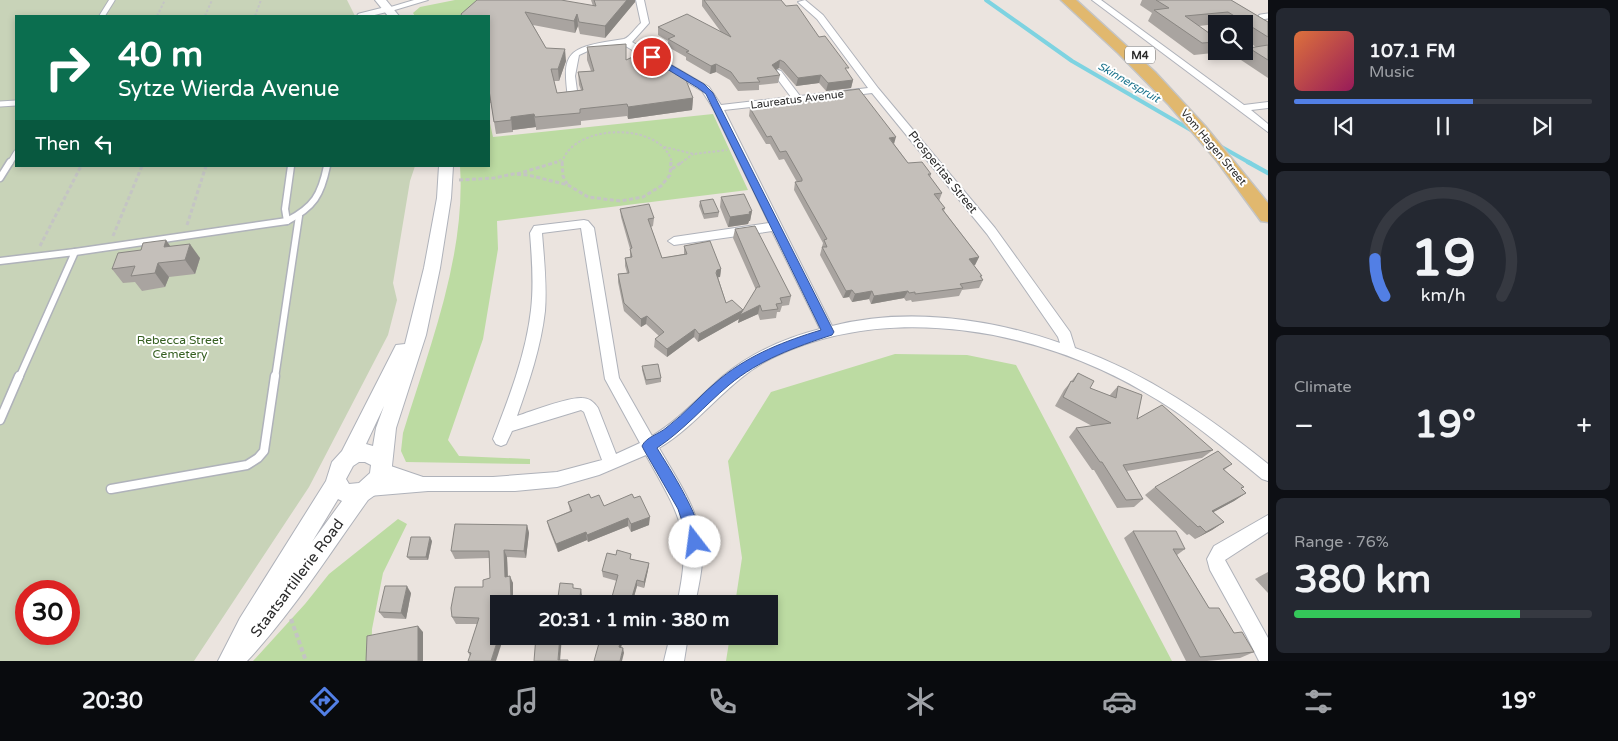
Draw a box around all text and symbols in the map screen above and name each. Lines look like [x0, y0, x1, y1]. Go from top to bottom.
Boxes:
map controls [1208, 15, 1253, 60]
button: search [1208, 15, 1253, 60]
text: 40 m [118, 34, 203, 76]
icon: right [35, 35, 100, 100]
pin [631, 36, 673, 78]
text: 107.1 FM [1369, 40, 1456, 62]
icon: arrive [638, 43, 666, 71]
road number: M4 [1125, 46, 1155, 64]
water label: Skinnerspruit [1095, 59, 1164, 106]
text: Music [1369, 62, 1414, 82]
text: Sytze Wierda Avenue [118, 76, 339, 102]
street label: Laureatus Avenue [750, 87, 844, 112]
street label: Vom Hagen Street [1178, 107, 1249, 188]
icon: previous [1330, 112, 1358, 140]
icon: pause [1429, 112, 1457, 140]
icon: next [1528, 112, 1556, 140]
street label: Prosperitas Street [905, 128, 981, 216]
icon: left [90, 130, 118, 158]
text: Then [35, 133, 80, 155]
text: 19 [1410, 227, 1476, 290]
text: km/h [1421, 285, 1465, 306]
park label: Rebecca Street Cemetery [137, 333, 224, 361]
text: Climate [1294, 377, 1352, 397]
text: 19° [1414, 402, 1476, 448]
text: − [1294, 409, 1314, 443]
text: + [1576, 409, 1592, 443]
street label: Staatsartillerie Road [247, 515, 347, 641]
position arrow [668, 515, 720, 567]
text: Range · 76% [1294, 532, 1389, 552]
text: 380 km [1294, 557, 1431, 603]
speed limit sign: 30 [15, 580, 80, 645]
text: 20:31 · 1 min · 380 m [538, 609, 730, 631]
icon: directions [307, 684, 342, 719]
icon: music [506, 684, 541, 719]
icon: phone [705, 684, 740, 719]
icon: climate [903, 684, 938, 719]
icon: car [1102, 684, 1137, 719]
icon: filters [1301, 684, 1336, 719]
text: 20:30 [82, 688, 143, 714]
text: 19° [1500, 688, 1536, 714]

